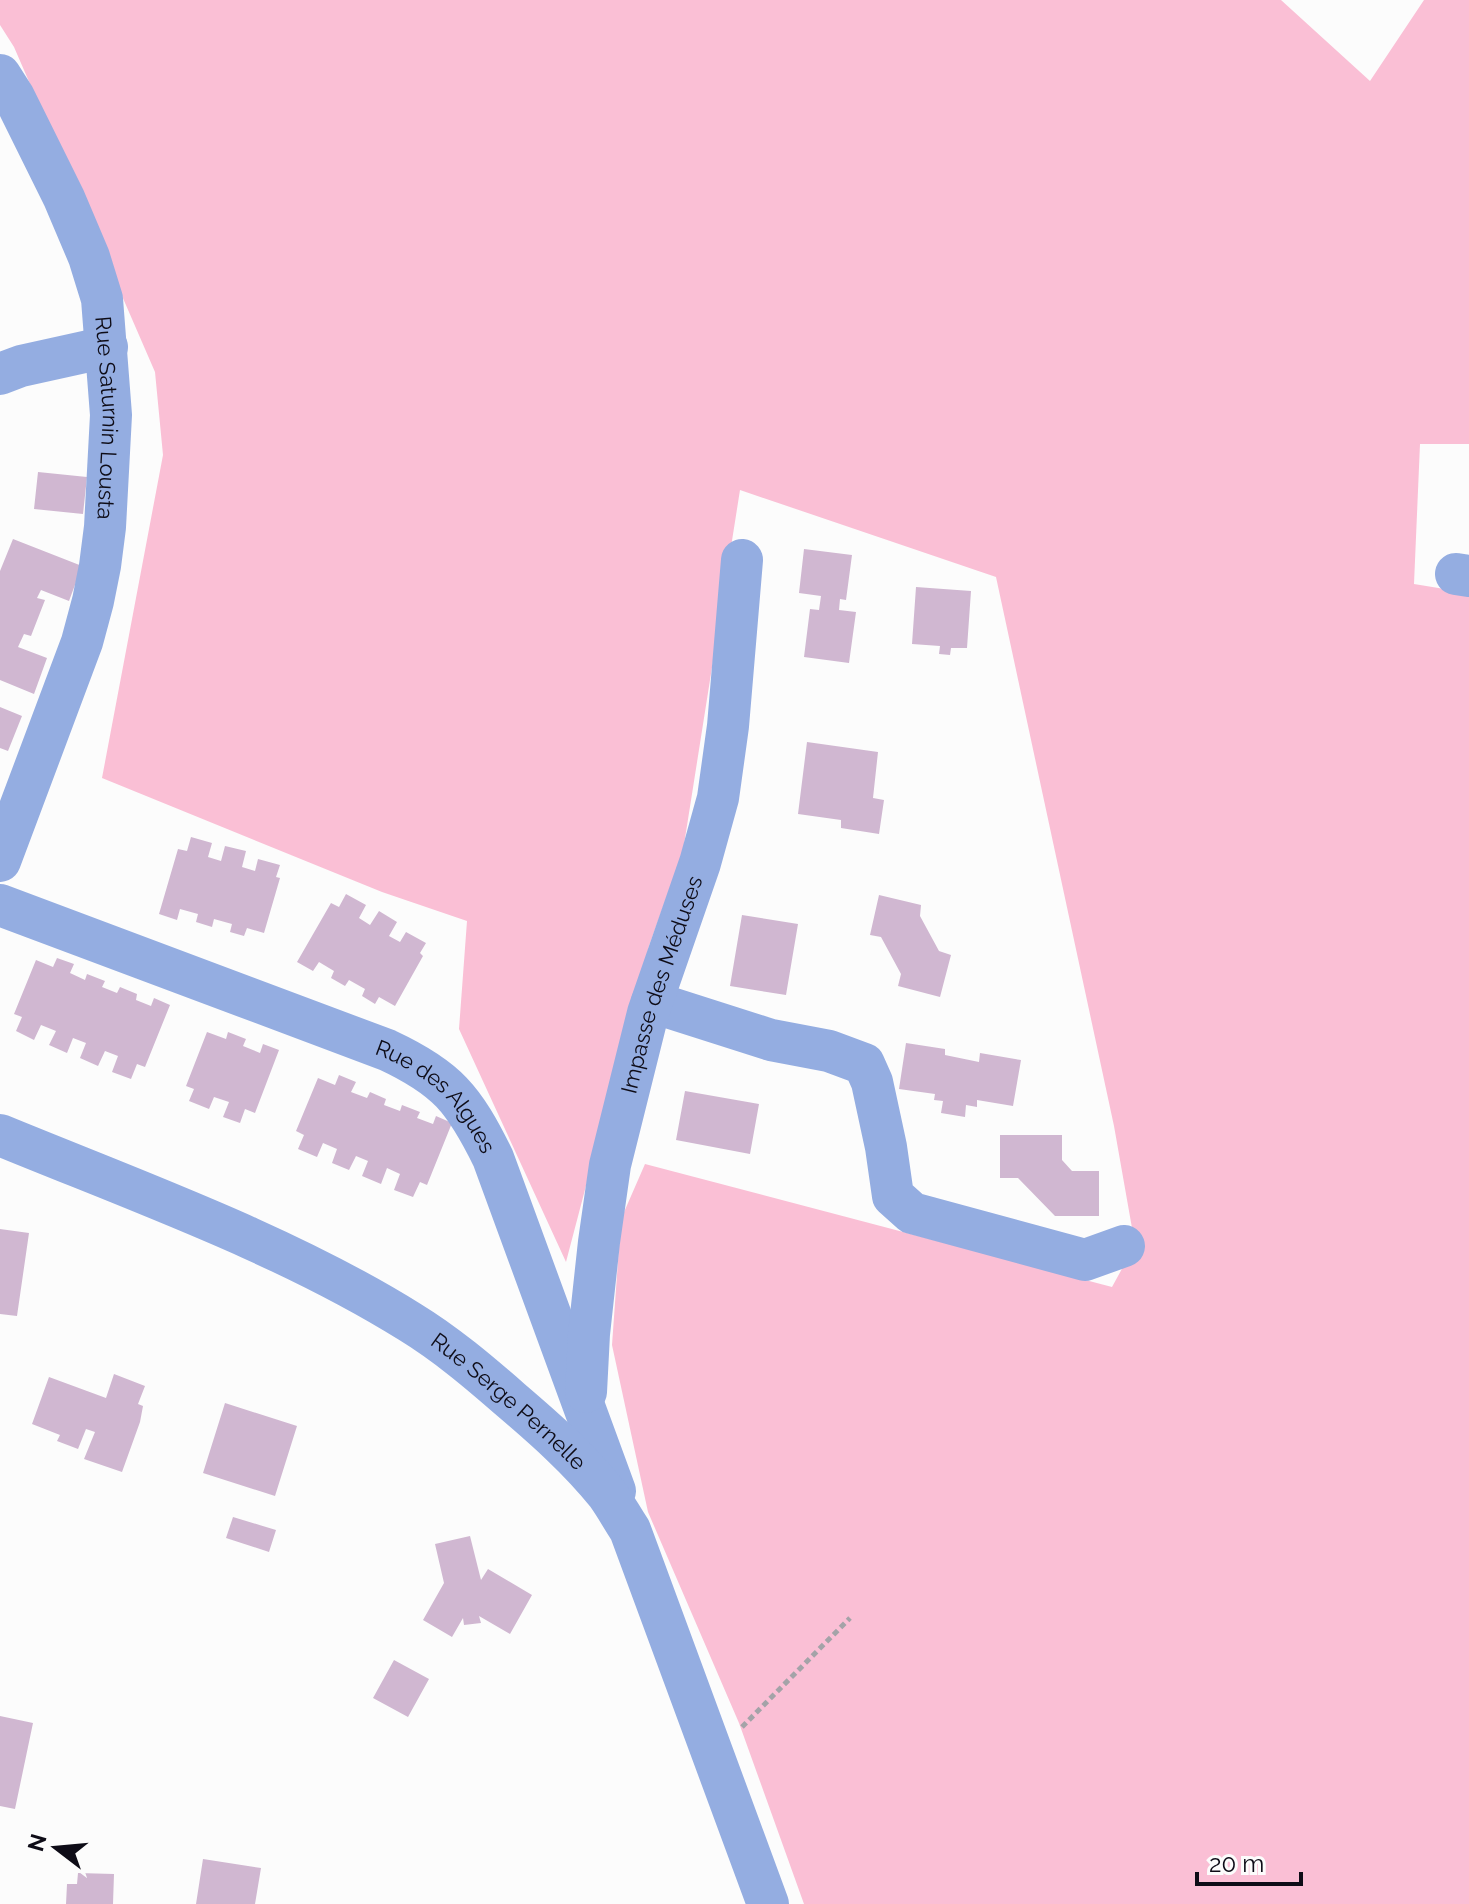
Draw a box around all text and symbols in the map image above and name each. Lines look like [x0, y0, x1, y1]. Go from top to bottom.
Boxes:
street label: Rue Saturnin Lousta [90, 315, 124, 520]
street label: Impasse des Méduses [615, 872, 708, 1096]
street label: Rue des Algues [372, 1034, 501, 1157]
street label: Rue Serge Pernelle [426, 1327, 592, 1475]
north arrow [16, 1808, 96, 1888]
text: N [22, 1831, 52, 1854]
scale bar [1197, 1836, 1301, 1886]
text: 20 m [1209, 1849, 1264, 1878]

